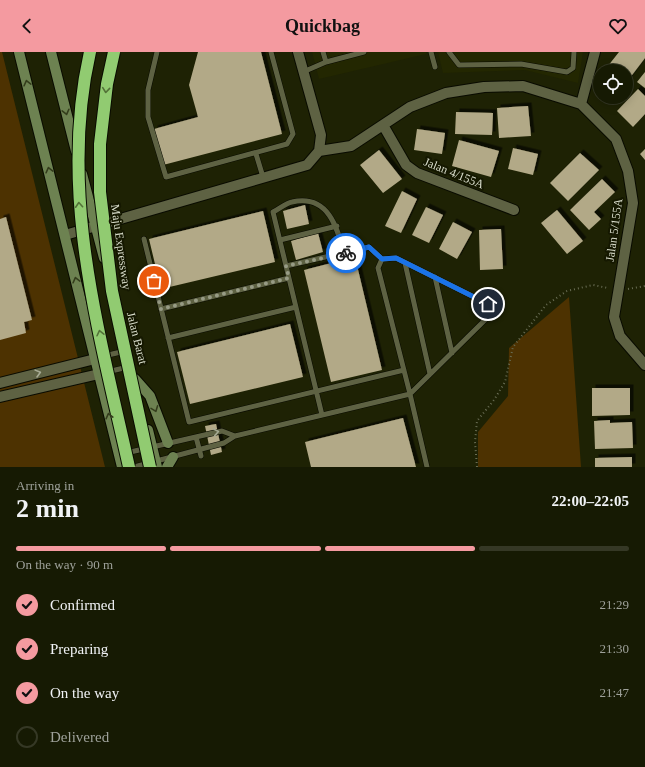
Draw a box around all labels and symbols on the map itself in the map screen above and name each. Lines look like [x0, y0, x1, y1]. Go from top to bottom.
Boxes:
one-way arrow [24, 80, 32, 86]
one-way arrow [102, 87, 111, 93]
one-way arrow [62, 109, 70, 115]
street label: Jalan 4/155A [422, 155, 486, 192]
one-way arrow [45, 167, 54, 174]
street label: Jalan 5/155A [603, 197, 625, 262]
one-way arrow [75, 202, 84, 208]
street label: Maju Expressway [108, 203, 134, 291]
courier [326, 233, 366, 273]
pin [137, 264, 171, 298]
one-way arrow [72, 277, 81, 284]
pin [471, 287, 505, 321]
street label: Jalan Barat [124, 310, 150, 366]
one-way arrow [96, 330, 104, 336]
one-way arrow [34, 369, 41, 378]
one-way arrow [150, 405, 158, 412]
one-way arrow [106, 413, 114, 420]
one-way arrow [213, 428, 219, 437]

